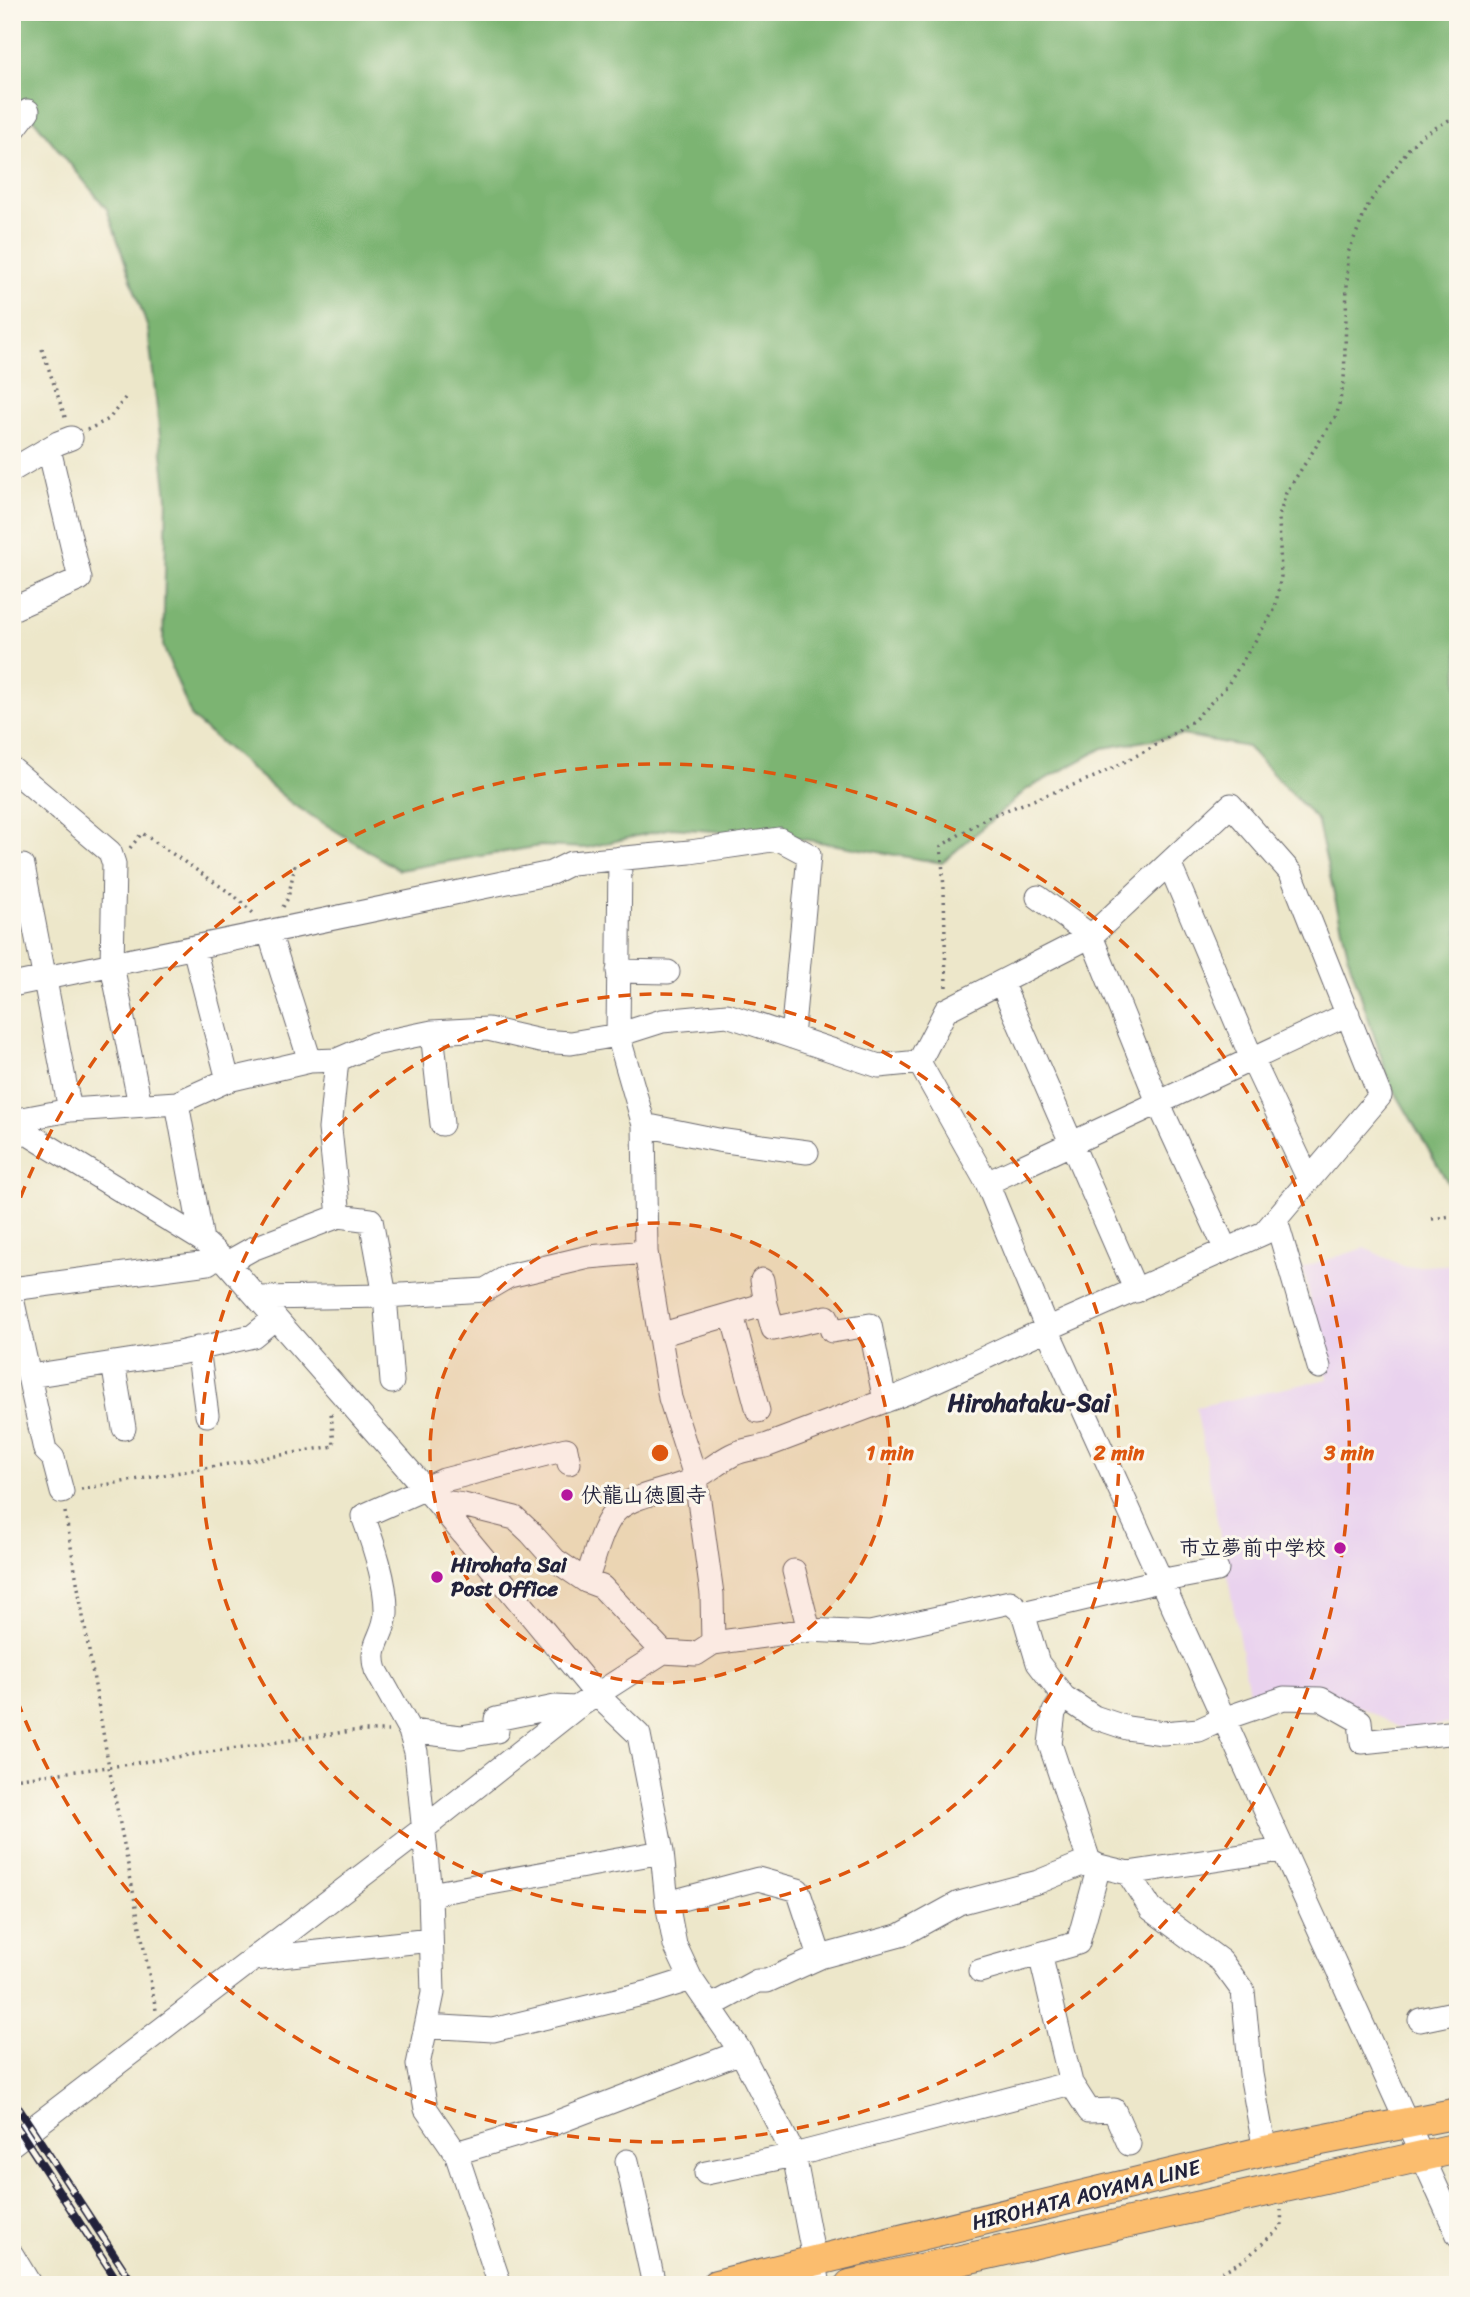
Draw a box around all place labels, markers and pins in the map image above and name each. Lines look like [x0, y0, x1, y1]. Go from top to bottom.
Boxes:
centre of rings [648, 1441, 672, 1465]
place label: 伏龍山徳圓寺 [581, 1476, 707, 1514]
marker: 伏龍山徳圓寺 [559, 1487, 575, 1503]
place label: 市立夢前中学校 [1179, 1529, 1326, 1567]
marker: 市立夢前中学校 [1332, 1540, 1348, 1556]
place label: Hirohata Sai Post Office [450, 1546, 568, 1608]
marker: Hirohata Sai Post Office [429, 1569, 445, 1585]

